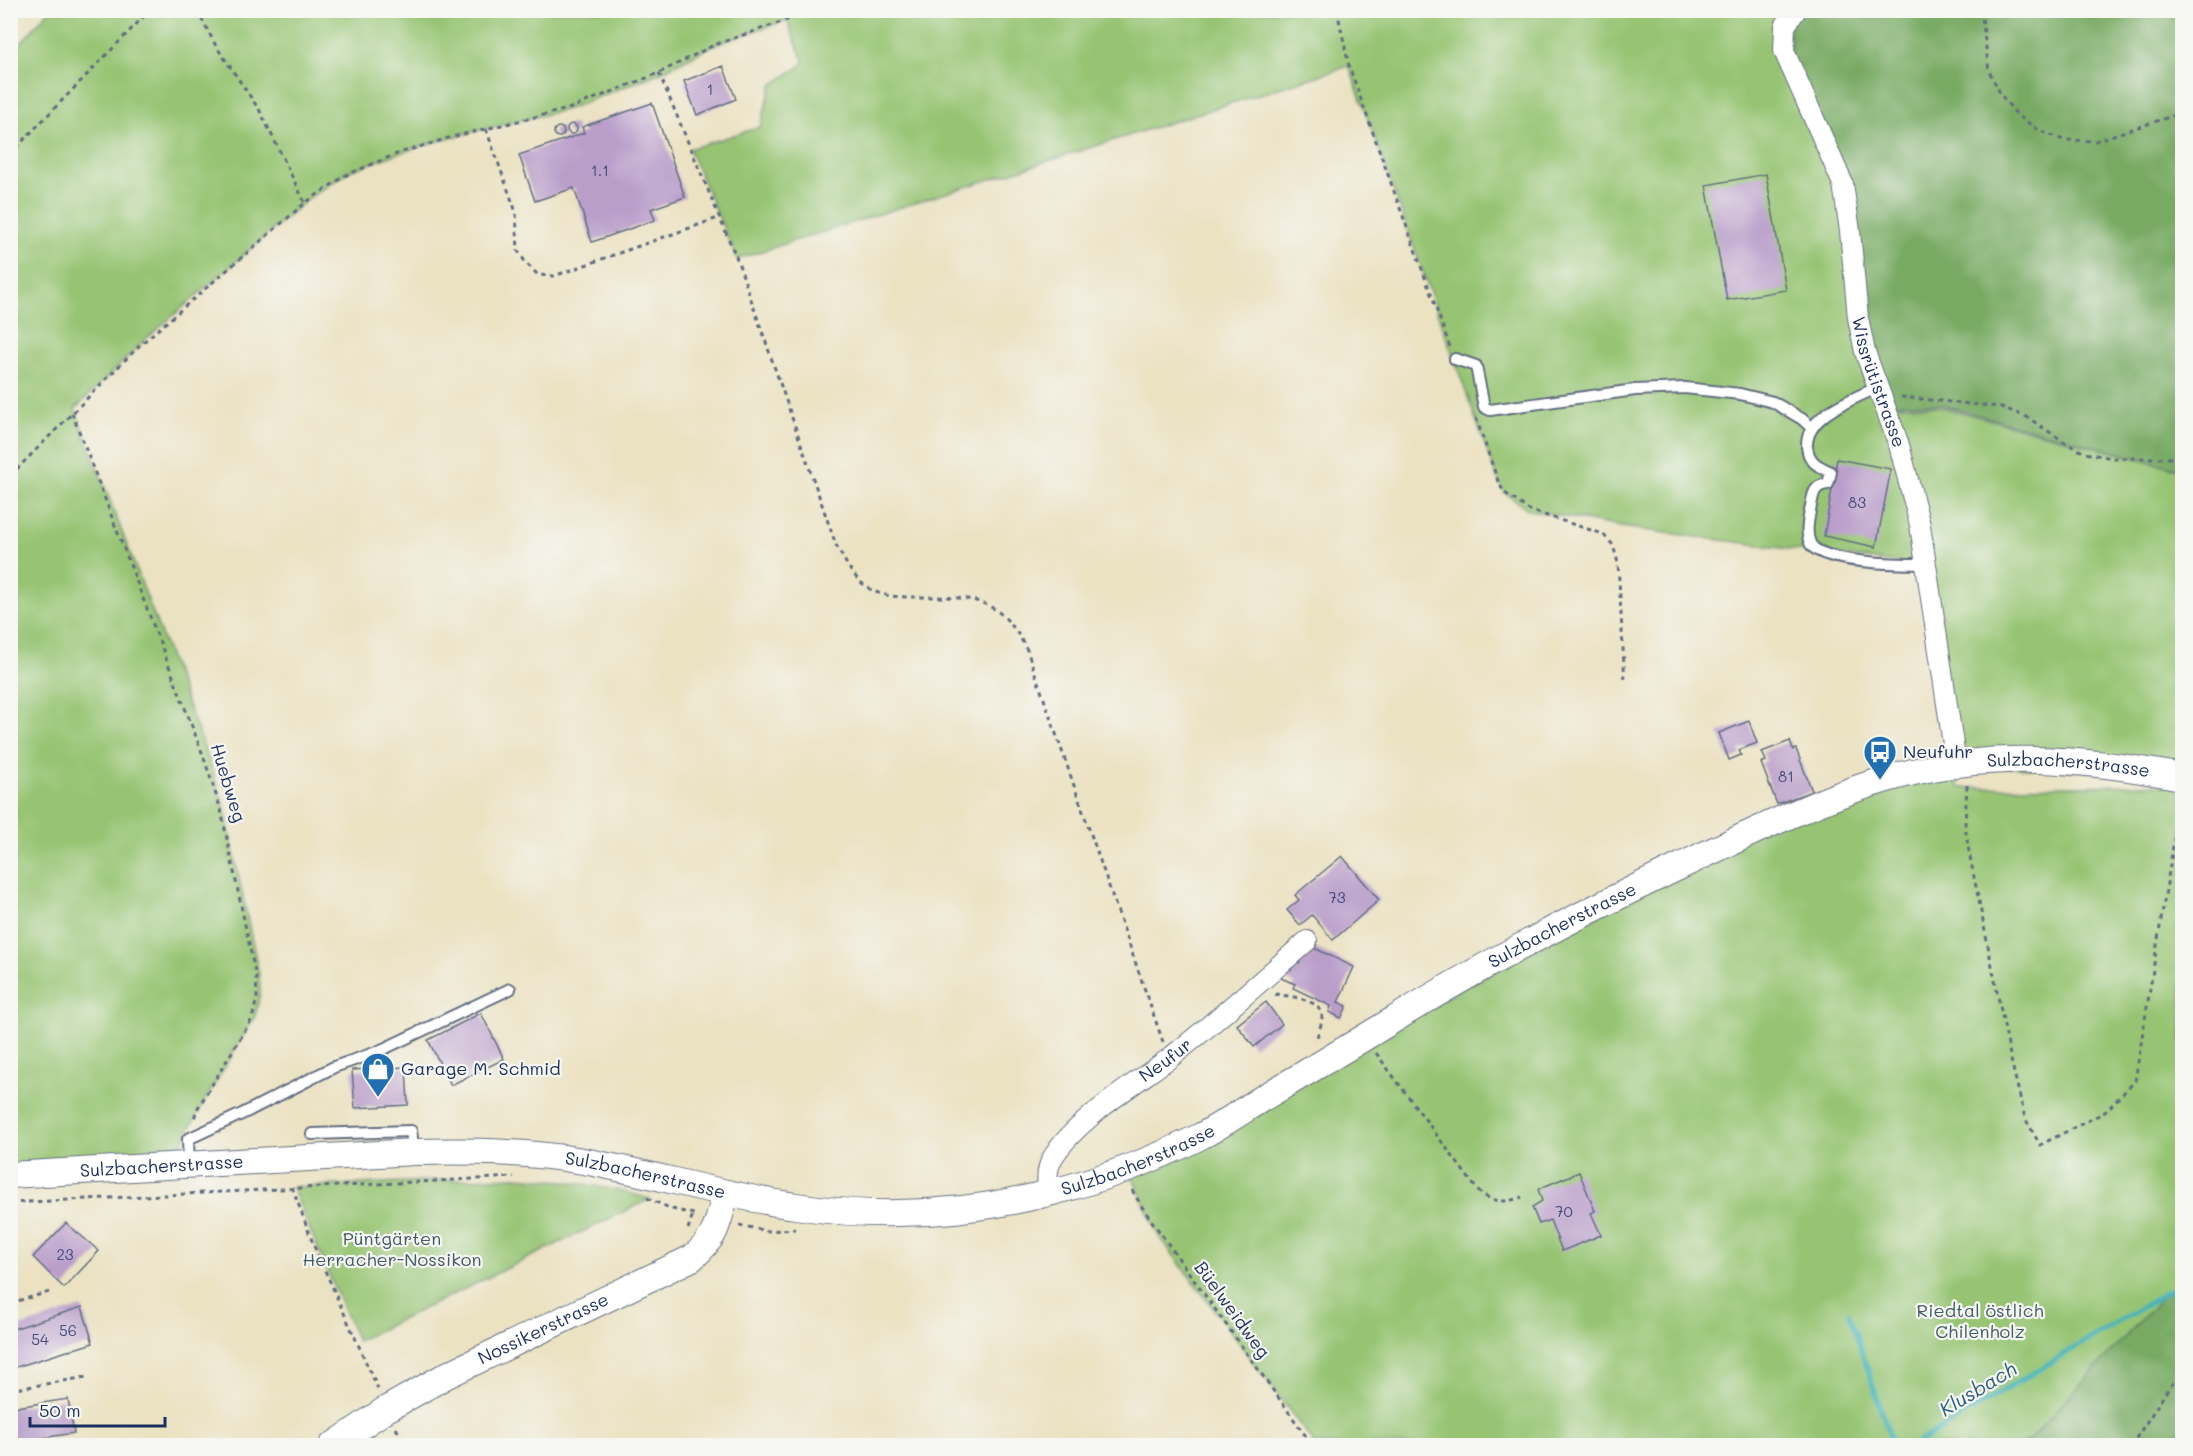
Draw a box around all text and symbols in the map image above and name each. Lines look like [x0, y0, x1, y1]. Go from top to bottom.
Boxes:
house number: 1 [707, 79, 713, 99]
house number: 1.1 [591, 160, 609, 180]
street label: Wissrütistrasse [1847, 314, 1912, 450]
house number: 83 [1848, 492, 1866, 512]
bus stop icon: Neufuhr [1862, 734, 1898, 781]
place label: Neufuhr [1903, 739, 1973, 763]
street label: Huebweg [206, 741, 252, 825]
street label: Sulzbacherstrasse [1986, 747, 2152, 782]
house number: 81 [1778, 766, 1794, 786]
street label: Sulzbacherstrasse [1484, 876, 1640, 973]
house number: 73 [1328, 887, 1346, 907]
street label: Neufur [1134, 1032, 1196, 1087]
shop icon: Garage M. Schmid [360, 1051, 396, 1098]
place label: Garage M. Schmid [401, 1056, 561, 1080]
street label: Sulzbacherstrasse [1058, 1118, 1219, 1200]
street label: Sulzbacherstrasse [564, 1145, 728, 1204]
street label: Sulzbacherstrasse [79, 1149, 244, 1182]
house number: 70 [1555, 1201, 1573, 1221]
park label: Püntgärten Herracher-Nossikon [303, 1226, 481, 1271]
house number: 23 [56, 1244, 74, 1264]
street label: Büelweidweg [1190, 1256, 1276, 1363]
street label: Nossikerstrasse [473, 1287, 612, 1370]
park label: Riedtal östlich Chilenholz [1916, 1298, 2044, 1343]
house number: 56 [59, 1320, 77, 1340]
house number: 54 [31, 1329, 49, 1349]
water label: Klusbach [1934, 1355, 2021, 1421]
scale bar [30, 1390, 165, 1428]
text: 50 m [39, 1398, 81, 1422]

